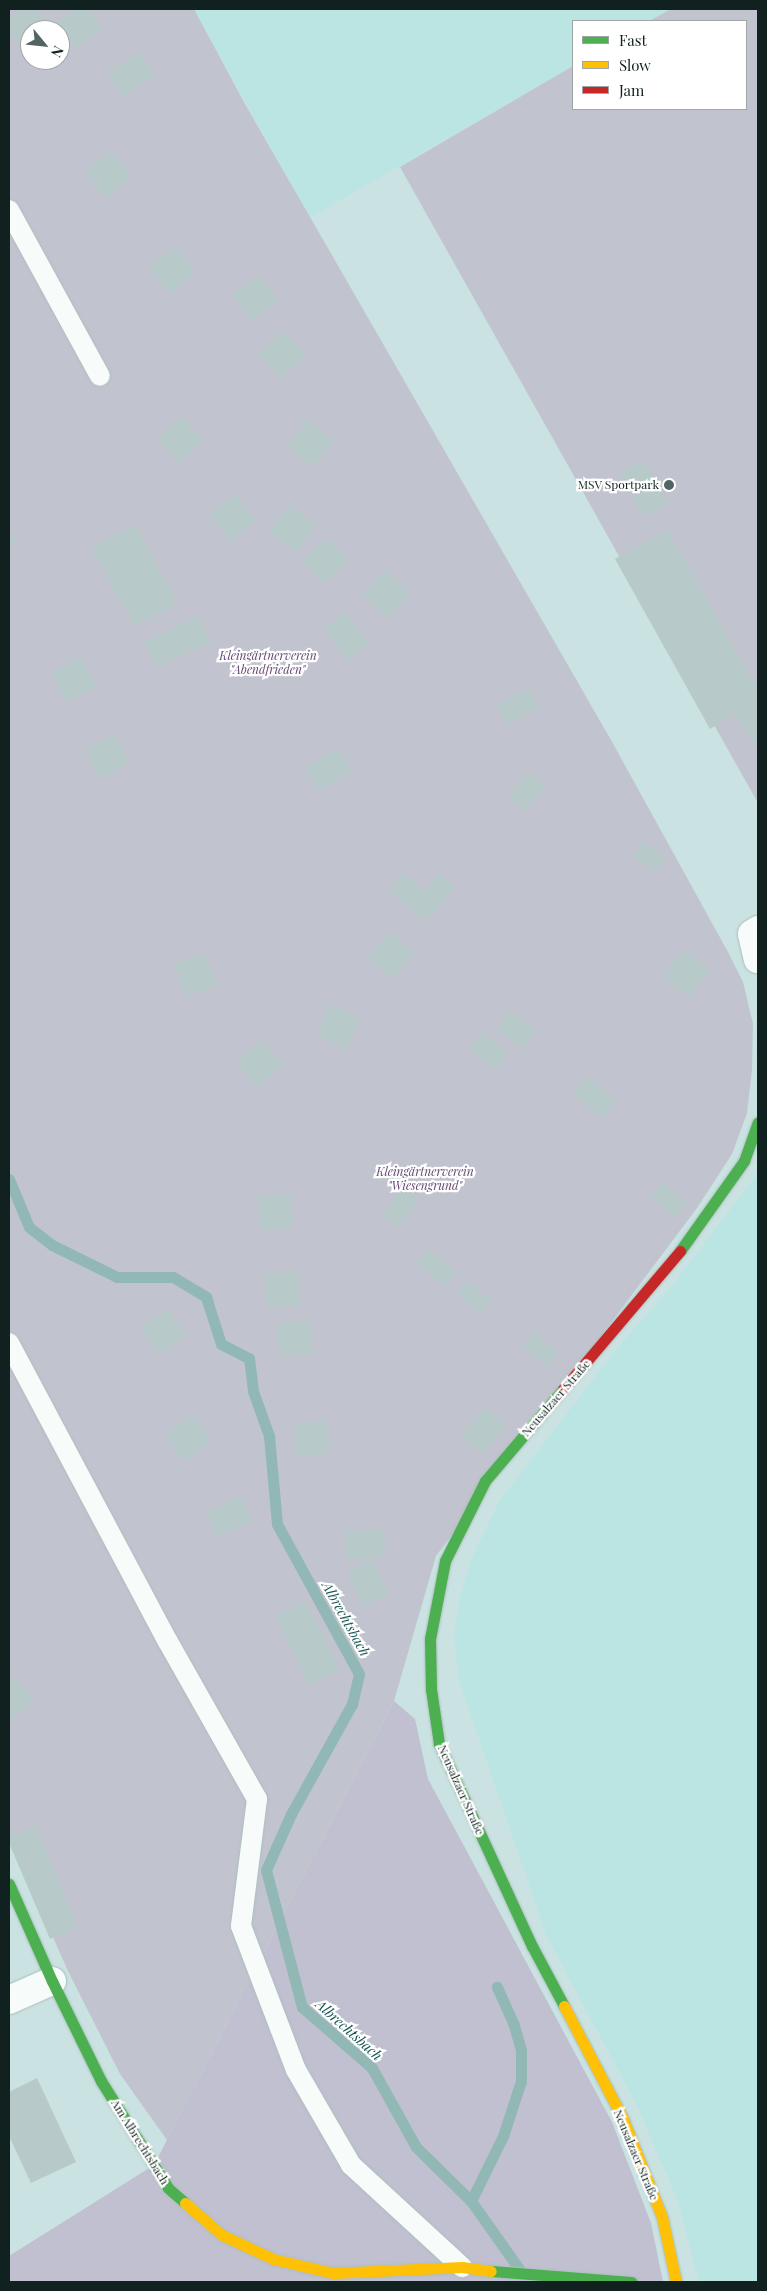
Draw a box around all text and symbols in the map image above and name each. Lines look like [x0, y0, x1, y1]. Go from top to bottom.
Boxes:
north arrow [20, 20, 70, 70]
legend [572, 20, 747, 110]
text: Fast [619, 30, 647, 50]
text: N [47, 43, 69, 61]
text: Slow [619, 55, 651, 75]
text: Jam [619, 80, 644, 100]
place label: MSV Sportpark [577, 478, 659, 492]
marker: MSV Sportpark [663, 479, 675, 491]
park label: Kleingärtnerverein "Abendfrieden" [219, 649, 317, 677]
park label: Kleingärtnerverein "Wiesengrund" [376, 1165, 474, 1193]
street label: Neusalzaer Straße [519, 1357, 593, 1439]
water label: Albrechtsbach [319, 1579, 373, 1659]
street label: Neusalzaer Straße [435, 1743, 487, 1837]
water label: Albrechtsbach [313, 1996, 385, 2064]
street label: Am Albrechtsbach [108, 2097, 172, 2187]
street label: Neusalzaer Straße [610, 2107, 662, 2203]

